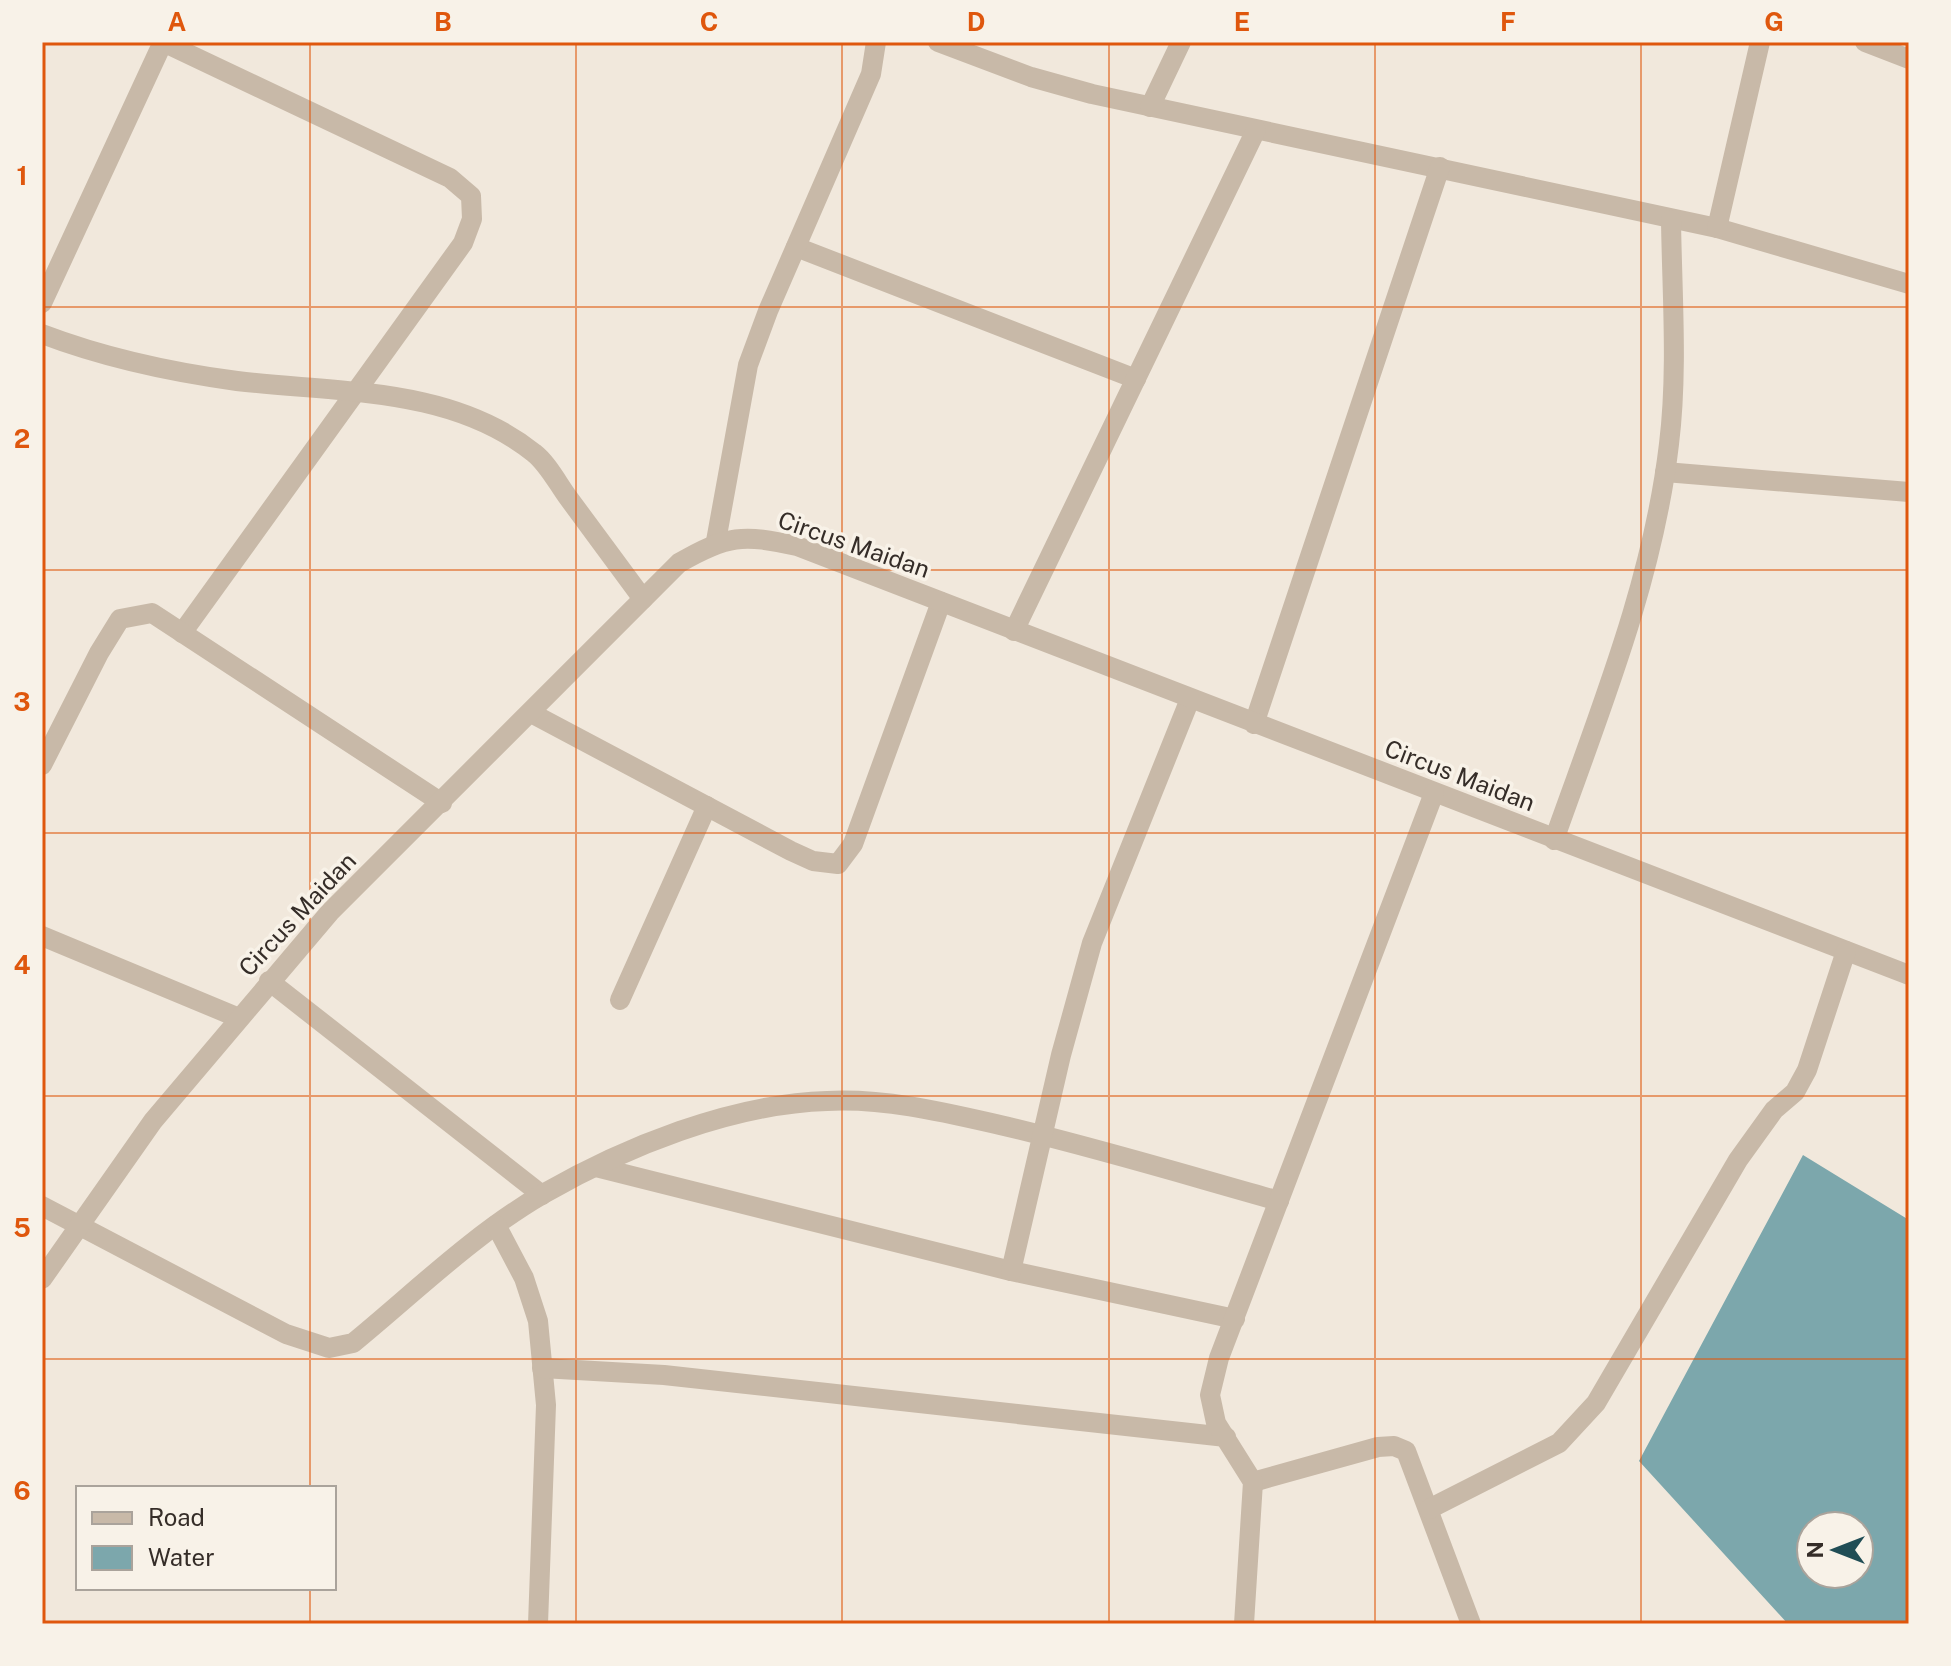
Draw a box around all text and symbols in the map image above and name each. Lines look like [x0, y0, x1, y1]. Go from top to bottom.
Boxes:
text: A [168, 6, 187, 37]
text: B [434, 6, 452, 37]
text: C [700, 6, 718, 37]
text: D [967, 6, 985, 37]
text: E [1234, 6, 1250, 37]
text: F [1500, 6, 1516, 37]
text: G [1764, 6, 1784, 37]
text: 1 [16, 160, 28, 191]
text: 2 [14, 423, 30, 454]
street label: Circus Maidan [775, 505, 933, 583]
text: 3 [13, 686, 31, 717]
street label: Circus Maidan [1381, 734, 1539, 816]
street label: Circus Maidan [233, 847, 361, 981]
text: 4 [13, 949, 31, 980]
text: 5 [13, 1212, 31, 1243]
text: 6 [13, 1475, 31, 1506]
legend [76, 1486, 336, 1590]
text: Road [148, 1503, 205, 1531]
north arrow [1795, 1510, 1875, 1590]
text: N [1802, 1541, 1828, 1559]
text: Water [148, 1543, 215, 1571]

